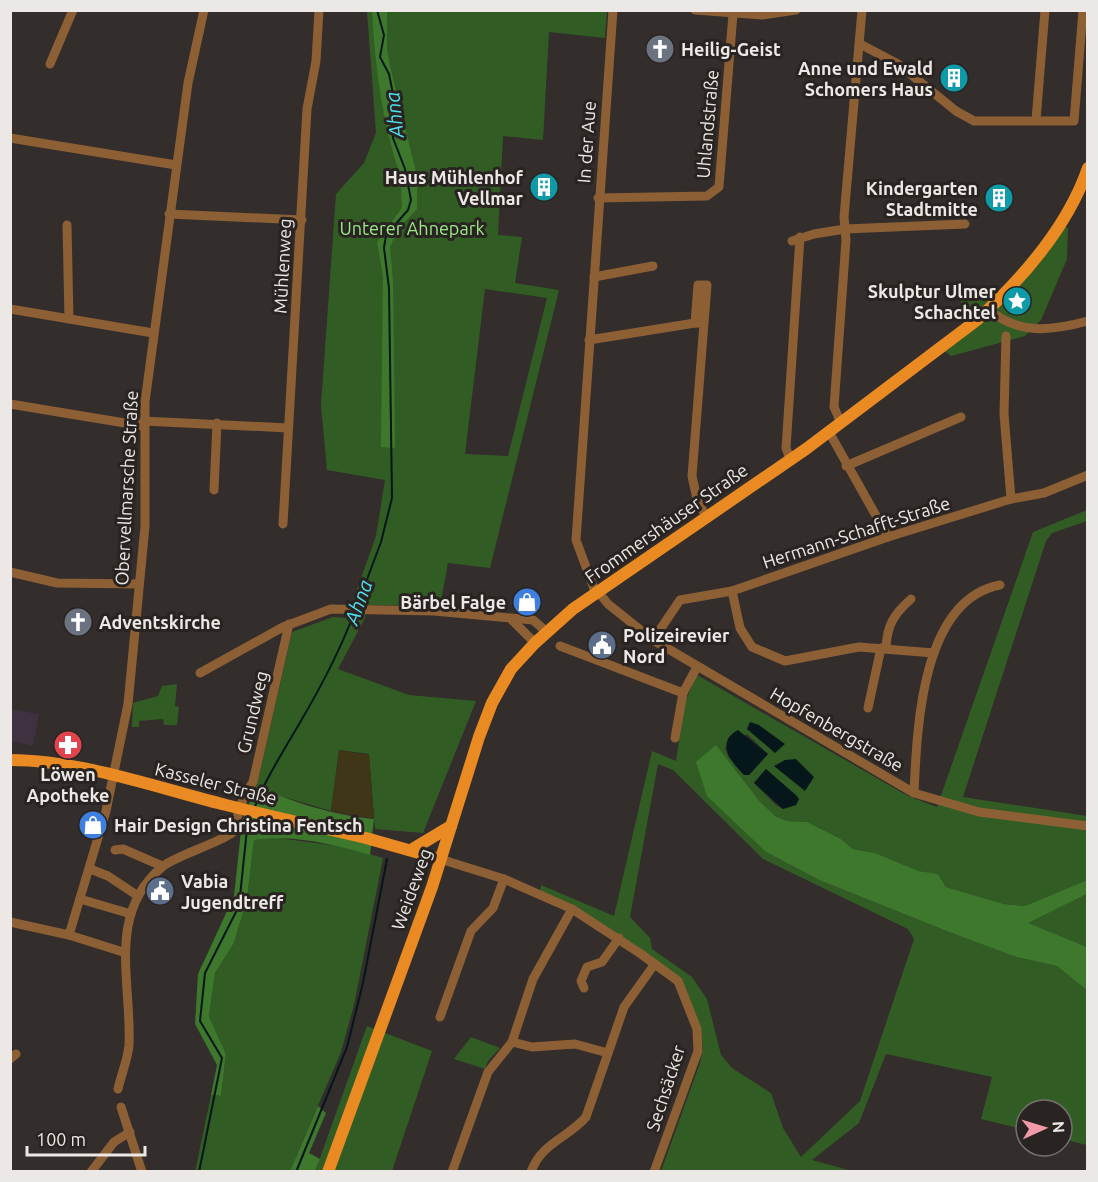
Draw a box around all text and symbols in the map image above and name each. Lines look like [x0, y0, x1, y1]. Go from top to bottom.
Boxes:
church icon: Heilig-Geist [644, 33, 676, 65]
place label: Heilig-Geist [681, 39, 781, 59]
place label: Anne und Ewald Schomers Haus [798, 58, 933, 99]
building icon: Anne und Ewald Schomers Haus [938, 62, 970, 94]
street label: Uhlandstraße [692, 69, 722, 179]
water label: Ahna [380, 91, 408, 140]
street label: In der Aue [573, 100, 599, 184]
place label: Haus Mühlenhof Vellmar [385, 167, 524, 208]
building icon: Haus Mühlenhof Vellmar [528, 171, 560, 203]
place label: Kindergarten Stadtmitte [866, 178, 978, 219]
building icon: Kindergarten Stadtmitte [983, 182, 1015, 214]
street label: Mühlenweg [270, 218, 294, 314]
park label: Unterer Ahnepark [339, 218, 485, 238]
place label: Skulptur Ulmer Schachtel [868, 281, 997, 322]
place icon: Skulptur Ulmer Schachtel [1001, 285, 1033, 317]
street label: Obervellmarsche Straße [111, 390, 141, 586]
street label: Frommershäuser Straße [581, 459, 751, 587]
street label: Hermann-Schafft-Straße [760, 492, 952, 572]
water label: Ahna [339, 576, 377, 628]
shop icon: Bärbel Falge [511, 586, 543, 618]
place label: Bärbel Falge [400, 592, 506, 612]
church icon: Adventskirche [62, 606, 94, 638]
place label: Adventskirche [99, 612, 221, 632]
place label: Polizeirevier Nord [623, 625, 730, 666]
public building icon: Polizeirevier Nord [586, 629, 618, 661]
street label: Grundweg [233, 669, 271, 755]
street label: Hopfenbergstraße [767, 683, 907, 775]
pharmacy icon: Löwen Apotheke [52, 729, 84, 761]
street label: Kasseler Straße [153, 758, 279, 808]
place label: Löwen Apotheke [27, 764, 109, 805]
shop icon: Hair Design Christina Fentsch [77, 809, 109, 841]
place label: Hair Design Christina Fentsch [114, 815, 363, 835]
street label: Weideweg [387, 845, 435, 933]
place label: Vabia Jugendtreff [181, 871, 284, 912]
public building icon: Vabia Jugendtreff [144, 875, 176, 907]
street label: Sechsäcker [642, 1042, 688, 1133]
north arrow [1014, 1098, 1074, 1158]
scale bar [27, 1119, 146, 1157]
text: N [1050, 1120, 1068, 1134]
text: 100 m [36, 1129, 86, 1149]

